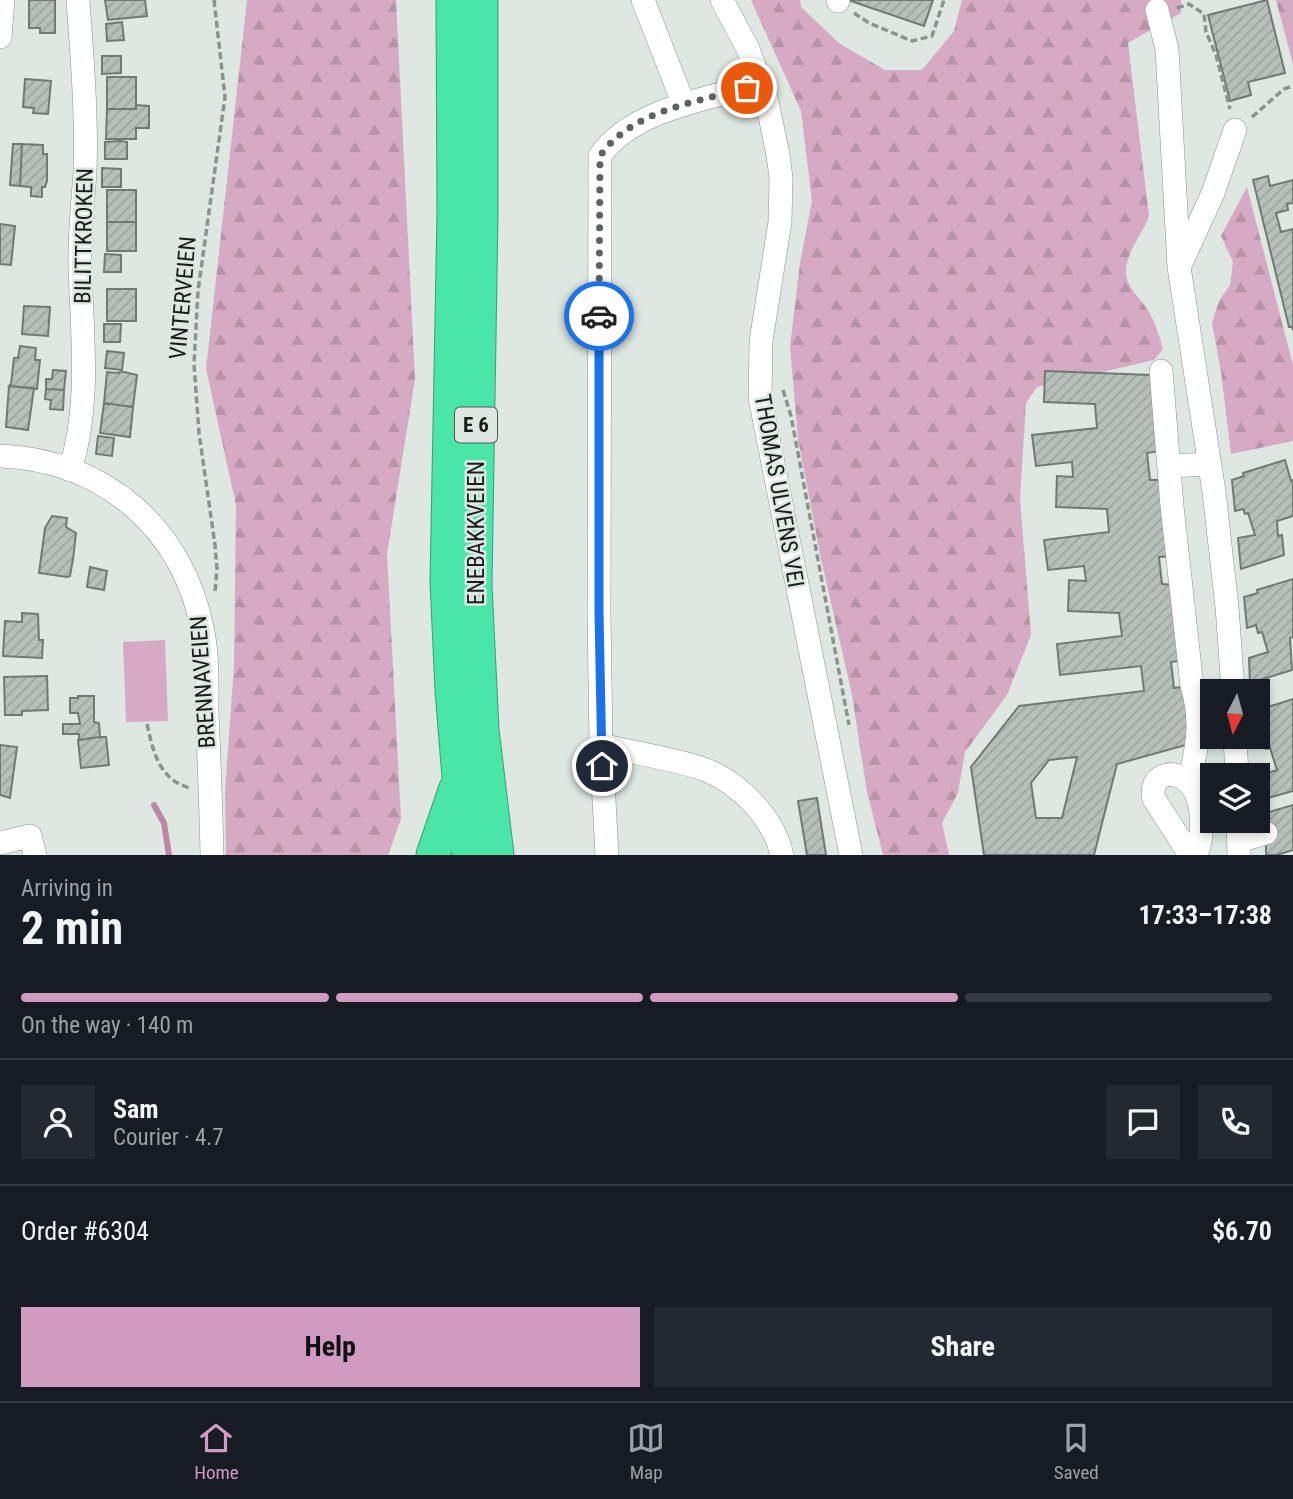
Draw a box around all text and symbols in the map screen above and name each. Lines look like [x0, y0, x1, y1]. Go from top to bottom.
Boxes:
pin [717, 58, 777, 118]
icon: bag [728, 69, 766, 107]
street label: BILITTKROKEN [69, 168, 99, 304]
street label: VINTERVEIEN [164, 235, 202, 361]
courier [564, 281, 634, 351]
icon: car [580, 297, 618, 335]
street label: THOMAS ULVENS VEI [749, 392, 809, 590]
road number: E 6 [455, 408, 497, 442]
street label: ENEBAKKVEIEN [463, 461, 490, 605]
street label: BRENNAVEIEN [185, 615, 221, 749]
north arrow [1200, 679, 1270, 749]
map controls [1200, 679, 1270, 833]
pin [572, 736, 632, 796]
icon: home [583, 747, 621, 785]
button: layers [1200, 763, 1270, 833]
text: Arriving in [21, 875, 113, 902]
text: 17:33–17:38 [1138, 900, 1272, 930]
text: 2 min [21, 901, 123, 955]
text: On the way · 140 m [21, 1012, 193, 1039]
button: person [21, 1085, 95, 1159]
button: chat [1106, 1085, 1180, 1159]
button: phone [1198, 1085, 1272, 1159]
text: Sam [113, 1094, 159, 1124]
text: Courier · 4.7 [113, 1124, 224, 1151]
text: Order #6304 [21, 1216, 149, 1246]
text: $6.70 [1212, 1216, 1272, 1246]
button: Help [21, 1307, 640, 1387]
button: Share [654, 1307, 1272, 1387]
tab: Home [194, 1419, 239, 1484]
tab: Map [627, 1419, 665, 1484]
tab: Saved [1054, 1419, 1099, 1484]

